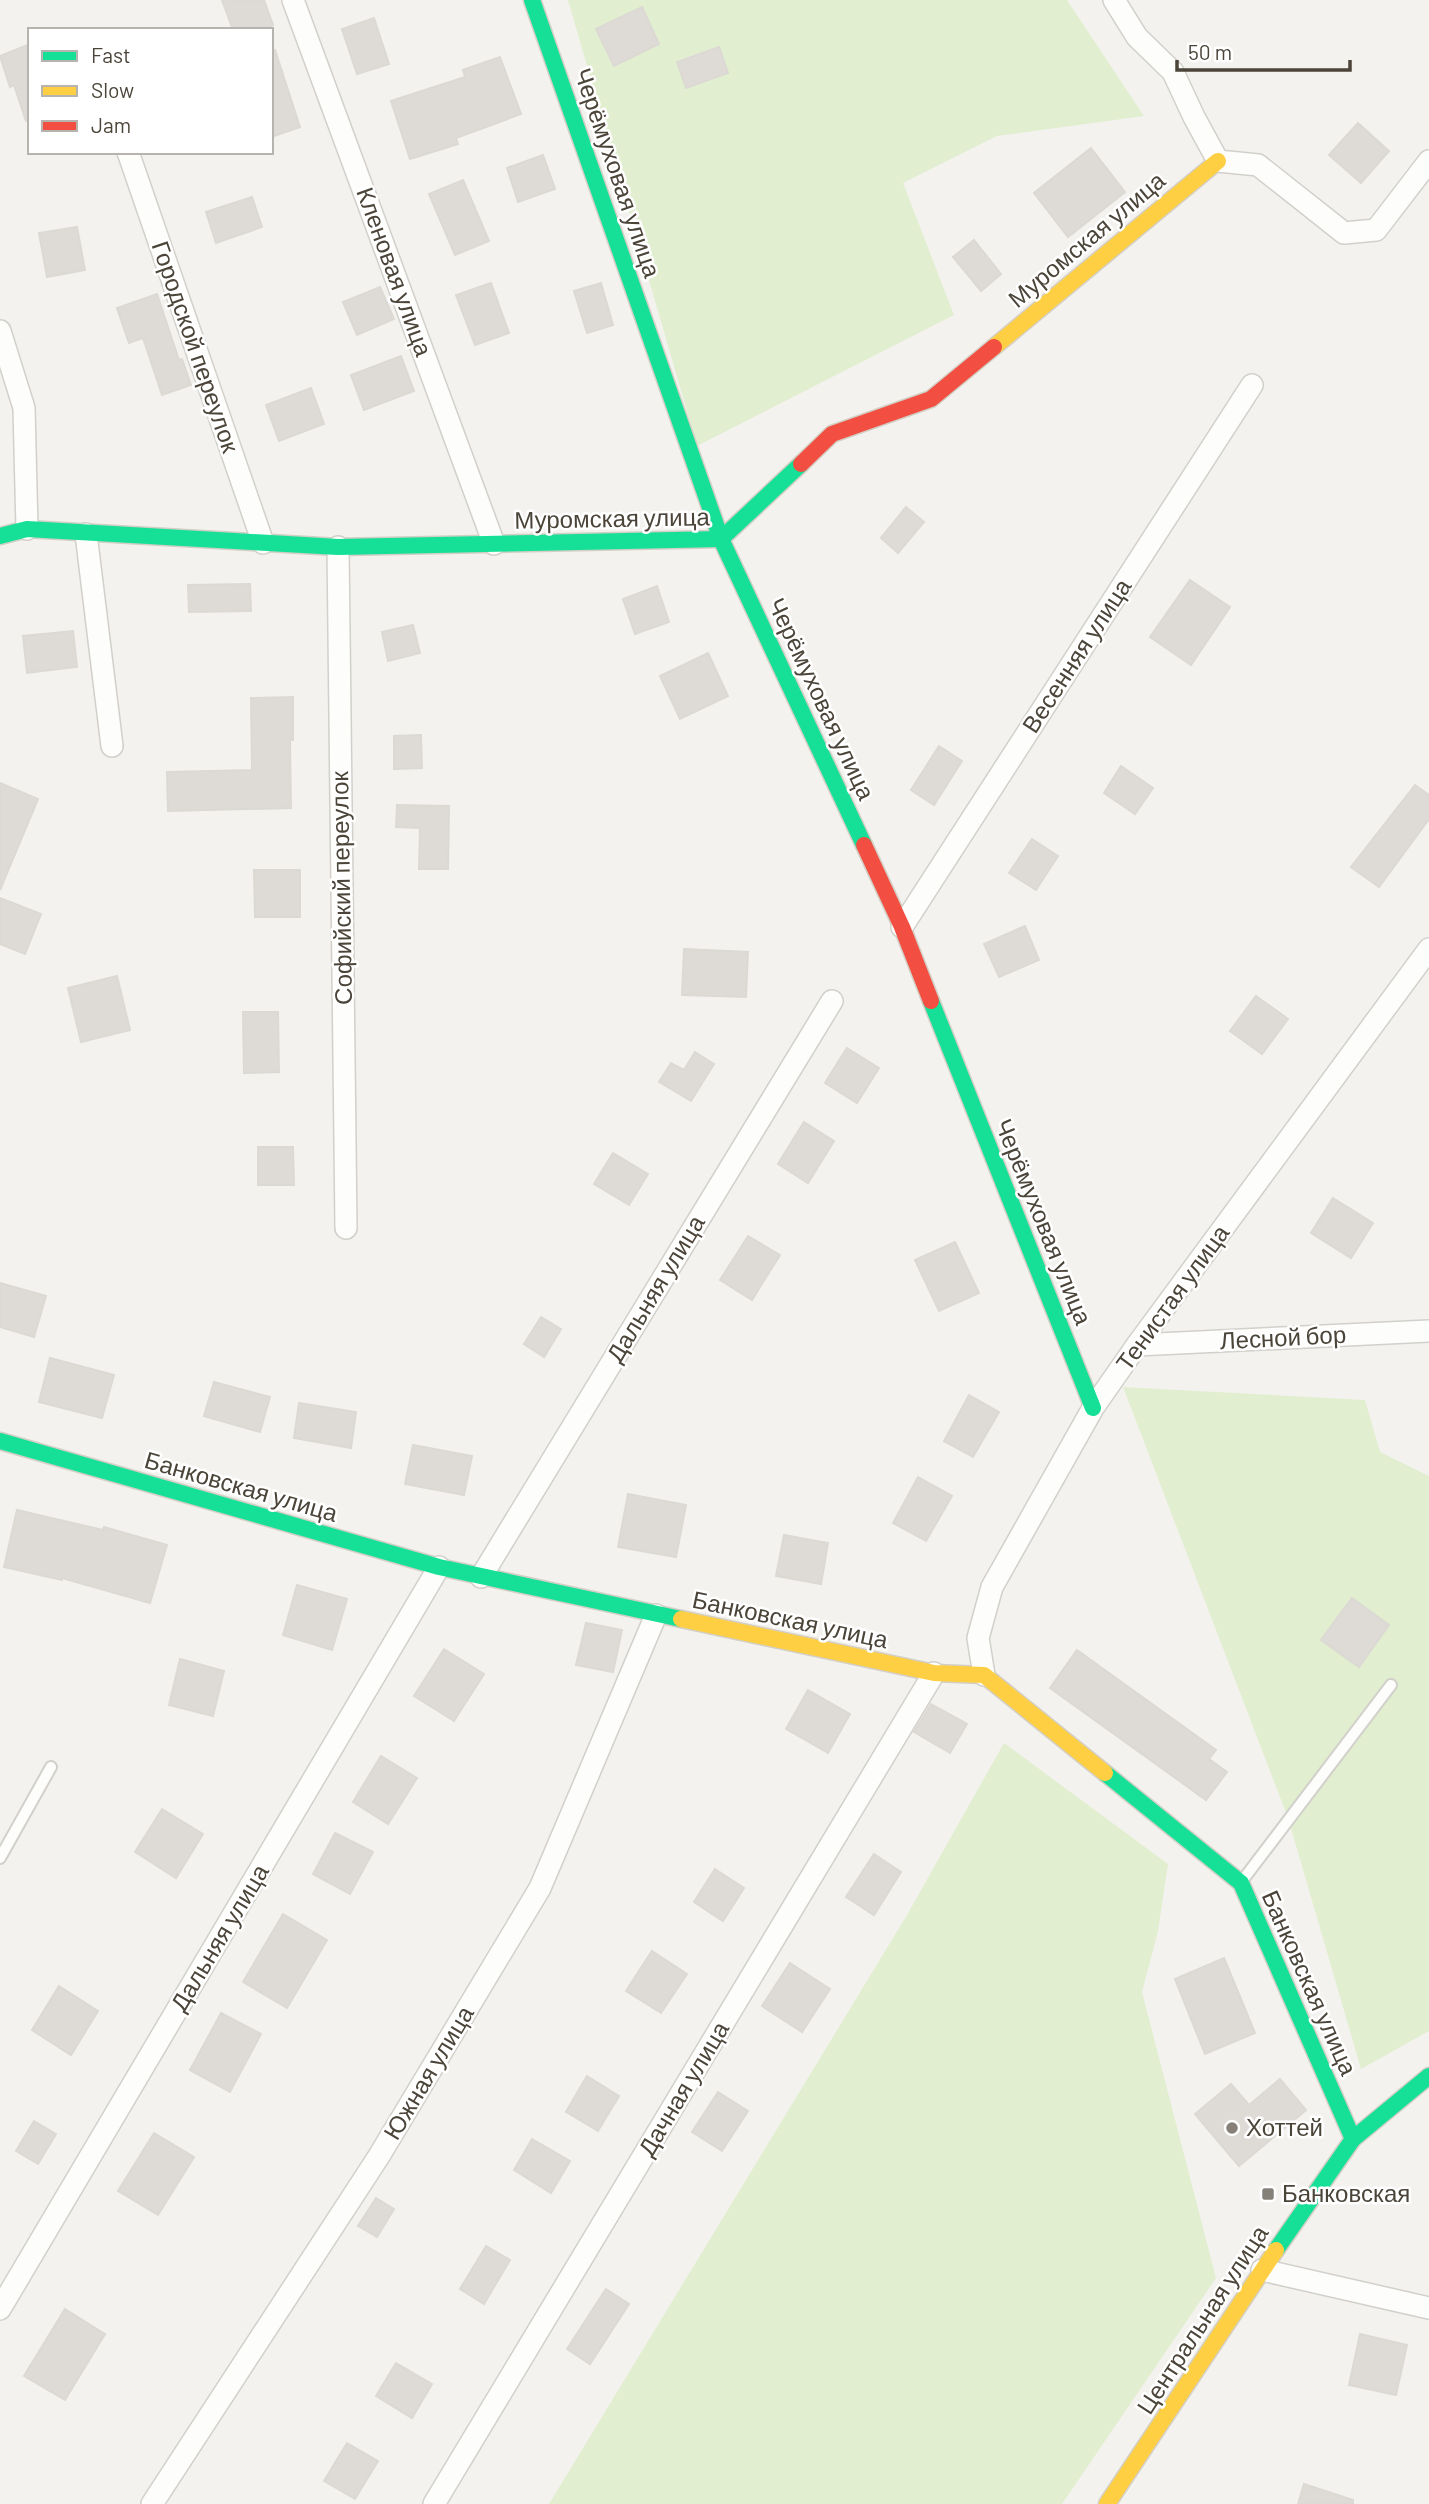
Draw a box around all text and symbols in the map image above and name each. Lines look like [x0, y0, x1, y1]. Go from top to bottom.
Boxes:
legend [28, 28, 273, 154]
scale bar [1177, 28, 1350, 72]
text: 50 m [1188, 39, 1232, 64]
text: Fast [91, 42, 131, 67]
street label: Черёмуховая улица [569, 64, 668, 282]
text: Slow [91, 77, 134, 102]
text: Jam [91, 112, 131, 137]
street label: Муромская улица [1002, 165, 1171, 313]
street label: Кленовая улица [351, 183, 440, 360]
street label: Городской переулок [147, 237, 246, 456]
street label: Муромская улица [514, 501, 711, 534]
street label: Весенняя улица [1015, 572, 1137, 738]
street label: Черёмуховая улица [763, 593, 882, 805]
street label: Софийский переулок [324, 770, 357, 1005]
street label: Черёмуховая улица [990, 1114, 1099, 1329]
street label: Дальняя улица [600, 1209, 710, 1367]
street label: Тенистая улица [1109, 1218, 1235, 1376]
street label: Лесной бор [1219, 1319, 1347, 1354]
street label: Банковская улица [142, 1444, 342, 1527]
street label: Банковская улица [690, 1584, 891, 1654]
street label: Дальняя улица [164, 1858, 274, 2016]
street label: Банковская улица [1257, 1886, 1364, 2080]
street label: Южная улица [376, 2000, 479, 2144]
street label: Дачная улица [631, 2015, 735, 2161]
place label: Хоттей [1246, 2112, 1323, 2141]
marker: Хоттей [1224, 2120, 1240, 2136]
place label: Банковская [1282, 2178, 1410, 2207]
marker: Банковская [1260, 2186, 1276, 2202]
street label: Центральная улица [1130, 2219, 1274, 2419]

